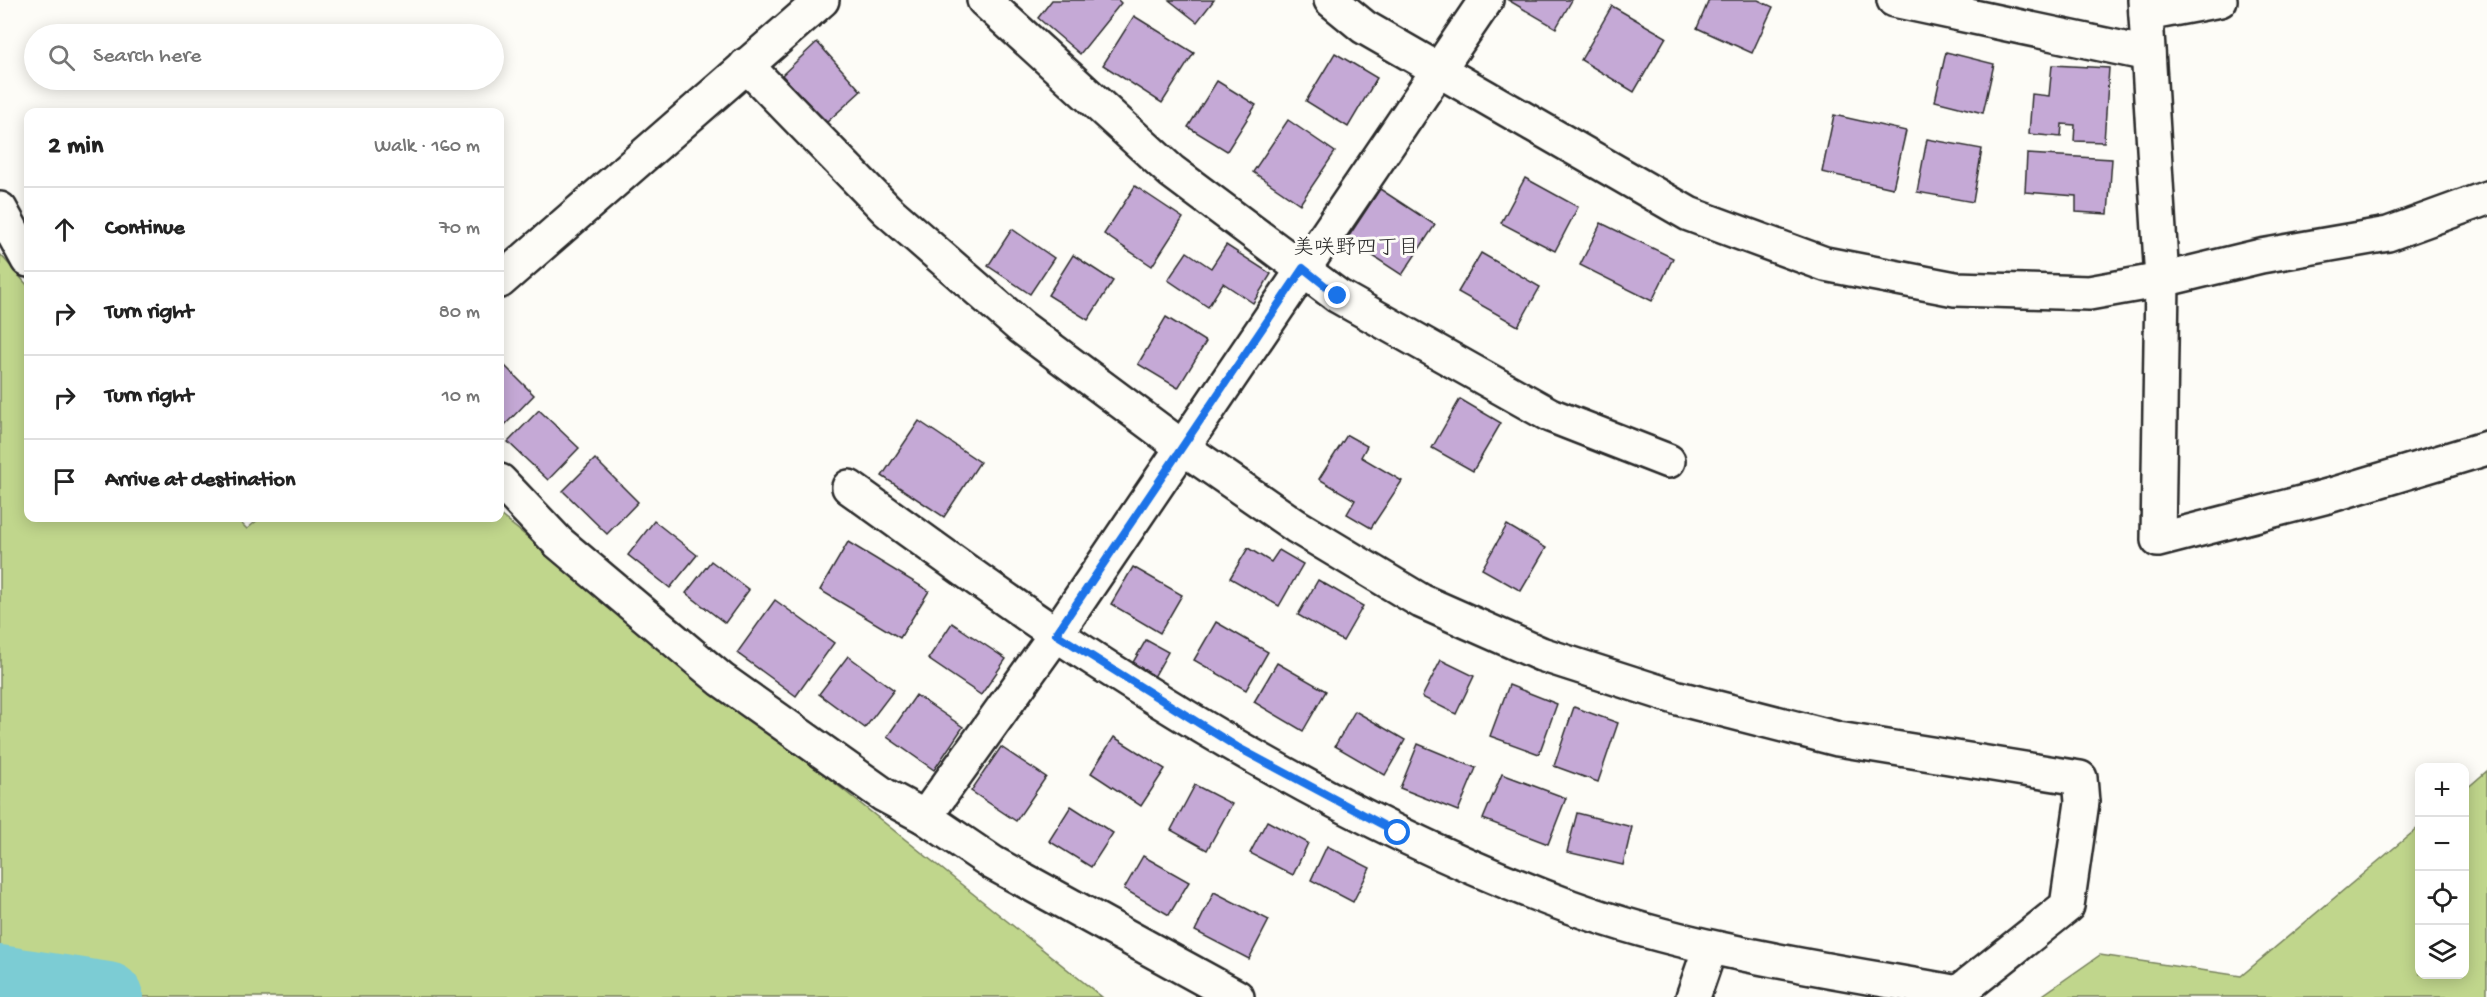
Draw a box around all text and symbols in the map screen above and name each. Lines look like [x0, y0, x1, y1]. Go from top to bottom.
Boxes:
search box [24, 24, 504, 90]
icon: search [45, 41, 78, 74]
text: Search here [93, 44, 201, 70]
text: 2 min [48, 132, 103, 163]
text: Walk · 160 m [374, 136, 480, 159]
icon: ahead [48, 213, 81, 246]
text: Continue [105, 216, 185, 242]
text: 70 m [439, 218, 480, 241]
district label: 美咲野四丁目 [1293, 236, 1419, 262]
route end [1324, 282, 1350, 308]
icon: right [48, 297, 81, 330]
text: Turn right [105, 300, 193, 326]
text: 80 m [439, 302, 480, 325]
icon: right [48, 381, 81, 414]
text: Turn right [105, 384, 193, 410]
text: 10 m [442, 386, 480, 409]
icon: arrive [48, 465, 81, 498]
text: Arrive at destination [105, 468, 295, 494]
map controls [2415, 763, 2469, 979]
button: + [2415, 763, 2469, 817]
button: − [2415, 817, 2469, 871]
route start [1384, 819, 1410, 845]
button: locate [2415, 871, 2469, 925]
button: layers [2415, 925, 2469, 979]

